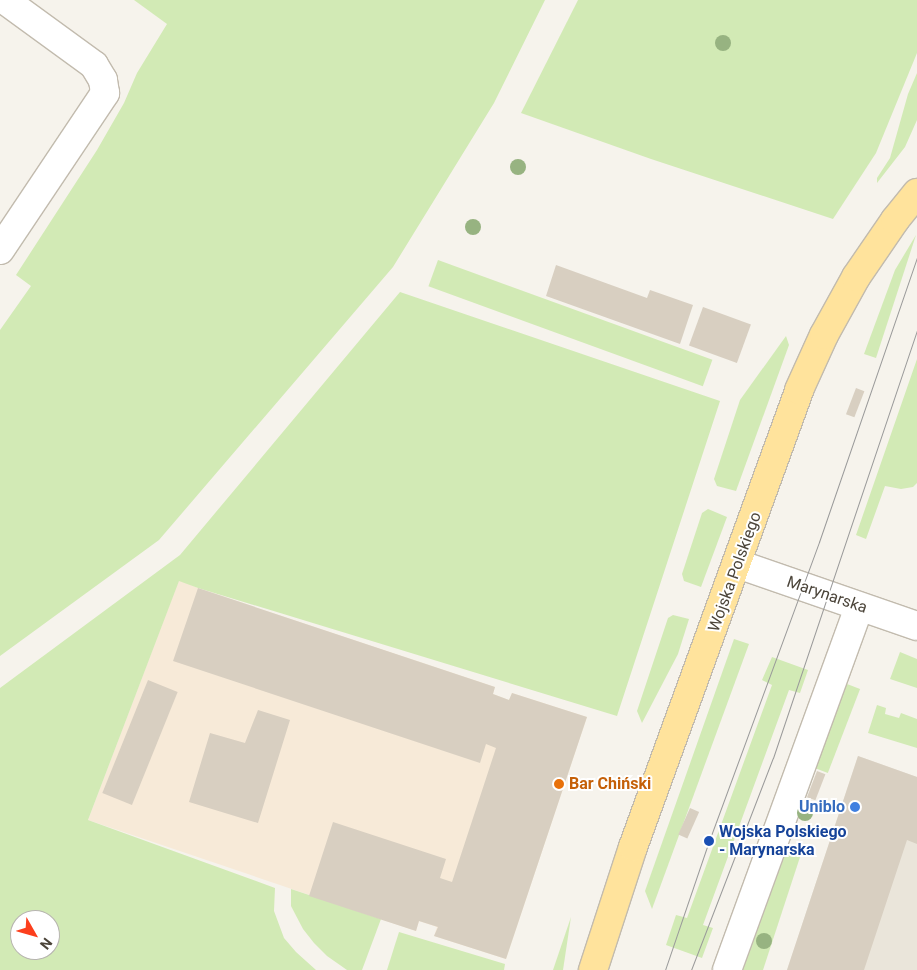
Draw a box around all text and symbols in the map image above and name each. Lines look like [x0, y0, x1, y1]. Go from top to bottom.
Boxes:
street label: Wojska Polskiego [704, 510, 766, 634]
street label: Marynarska [784, 572, 870, 618]
place label: Bar Chiński [569, 774, 651, 794]
marker: Bar Chiński [553, 778, 565, 790]
place label: Uniblo [799, 797, 845, 817]
marker: Uniblo [849, 801, 861, 813]
place label: Wojska Polskiego - Marynarska [719, 822, 847, 860]
marker: Wojska Polskiego - Marynarska [703, 835, 715, 847]
north arrow [10, 910, 60, 960]
text: N [37, 935, 55, 952]

